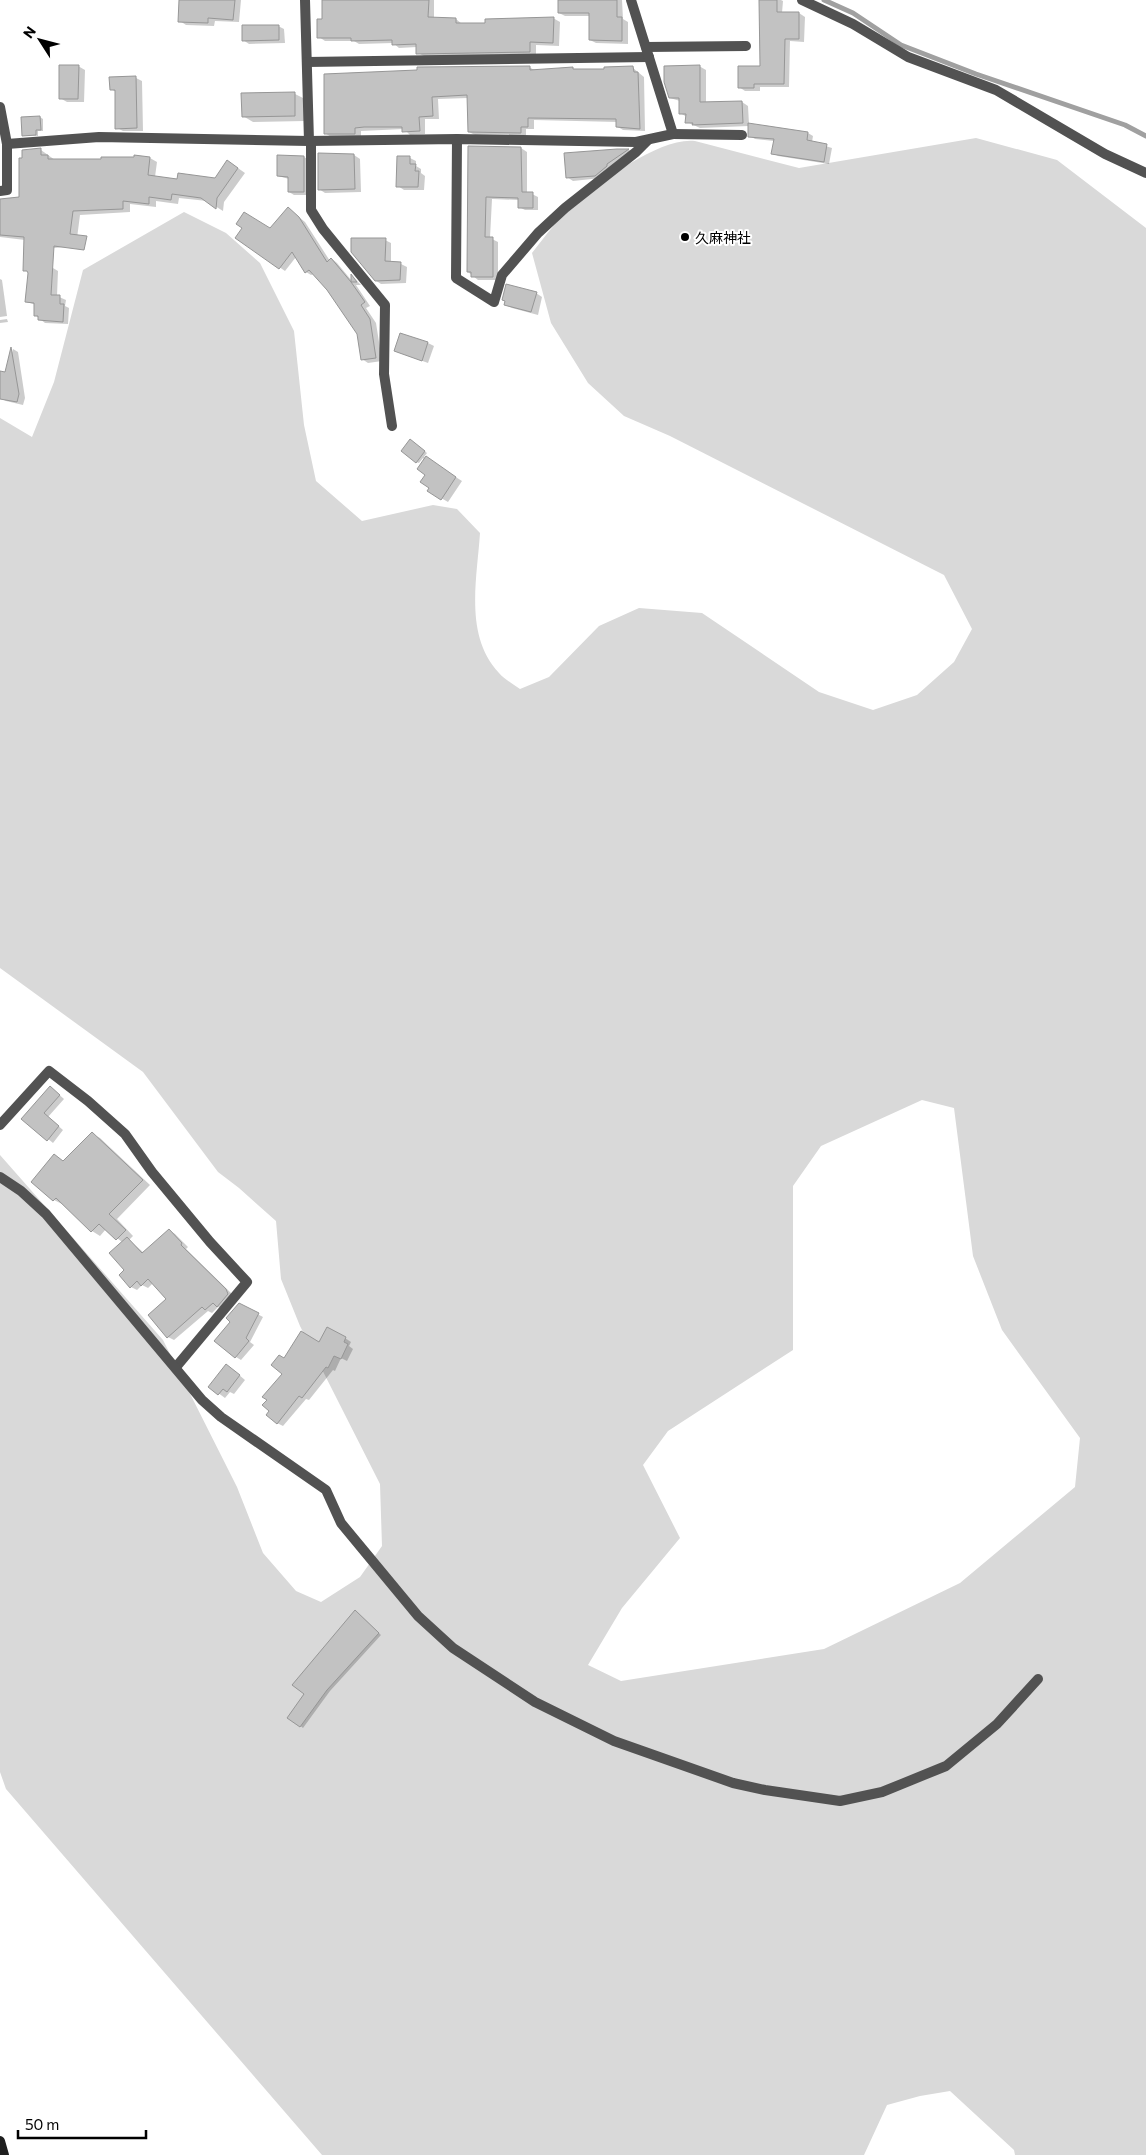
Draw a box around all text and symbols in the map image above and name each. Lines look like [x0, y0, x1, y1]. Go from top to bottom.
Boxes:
north arrow [15, 15, 65, 65]
text: N [19, 23, 39, 41]
place label: 久麻神社 [695, 229, 751, 246]
marker: 久麻神社 [679, 231, 691, 243]
scale bar [18, 2108, 145, 2140]
text: 50 m [25, 2115, 59, 2133]

